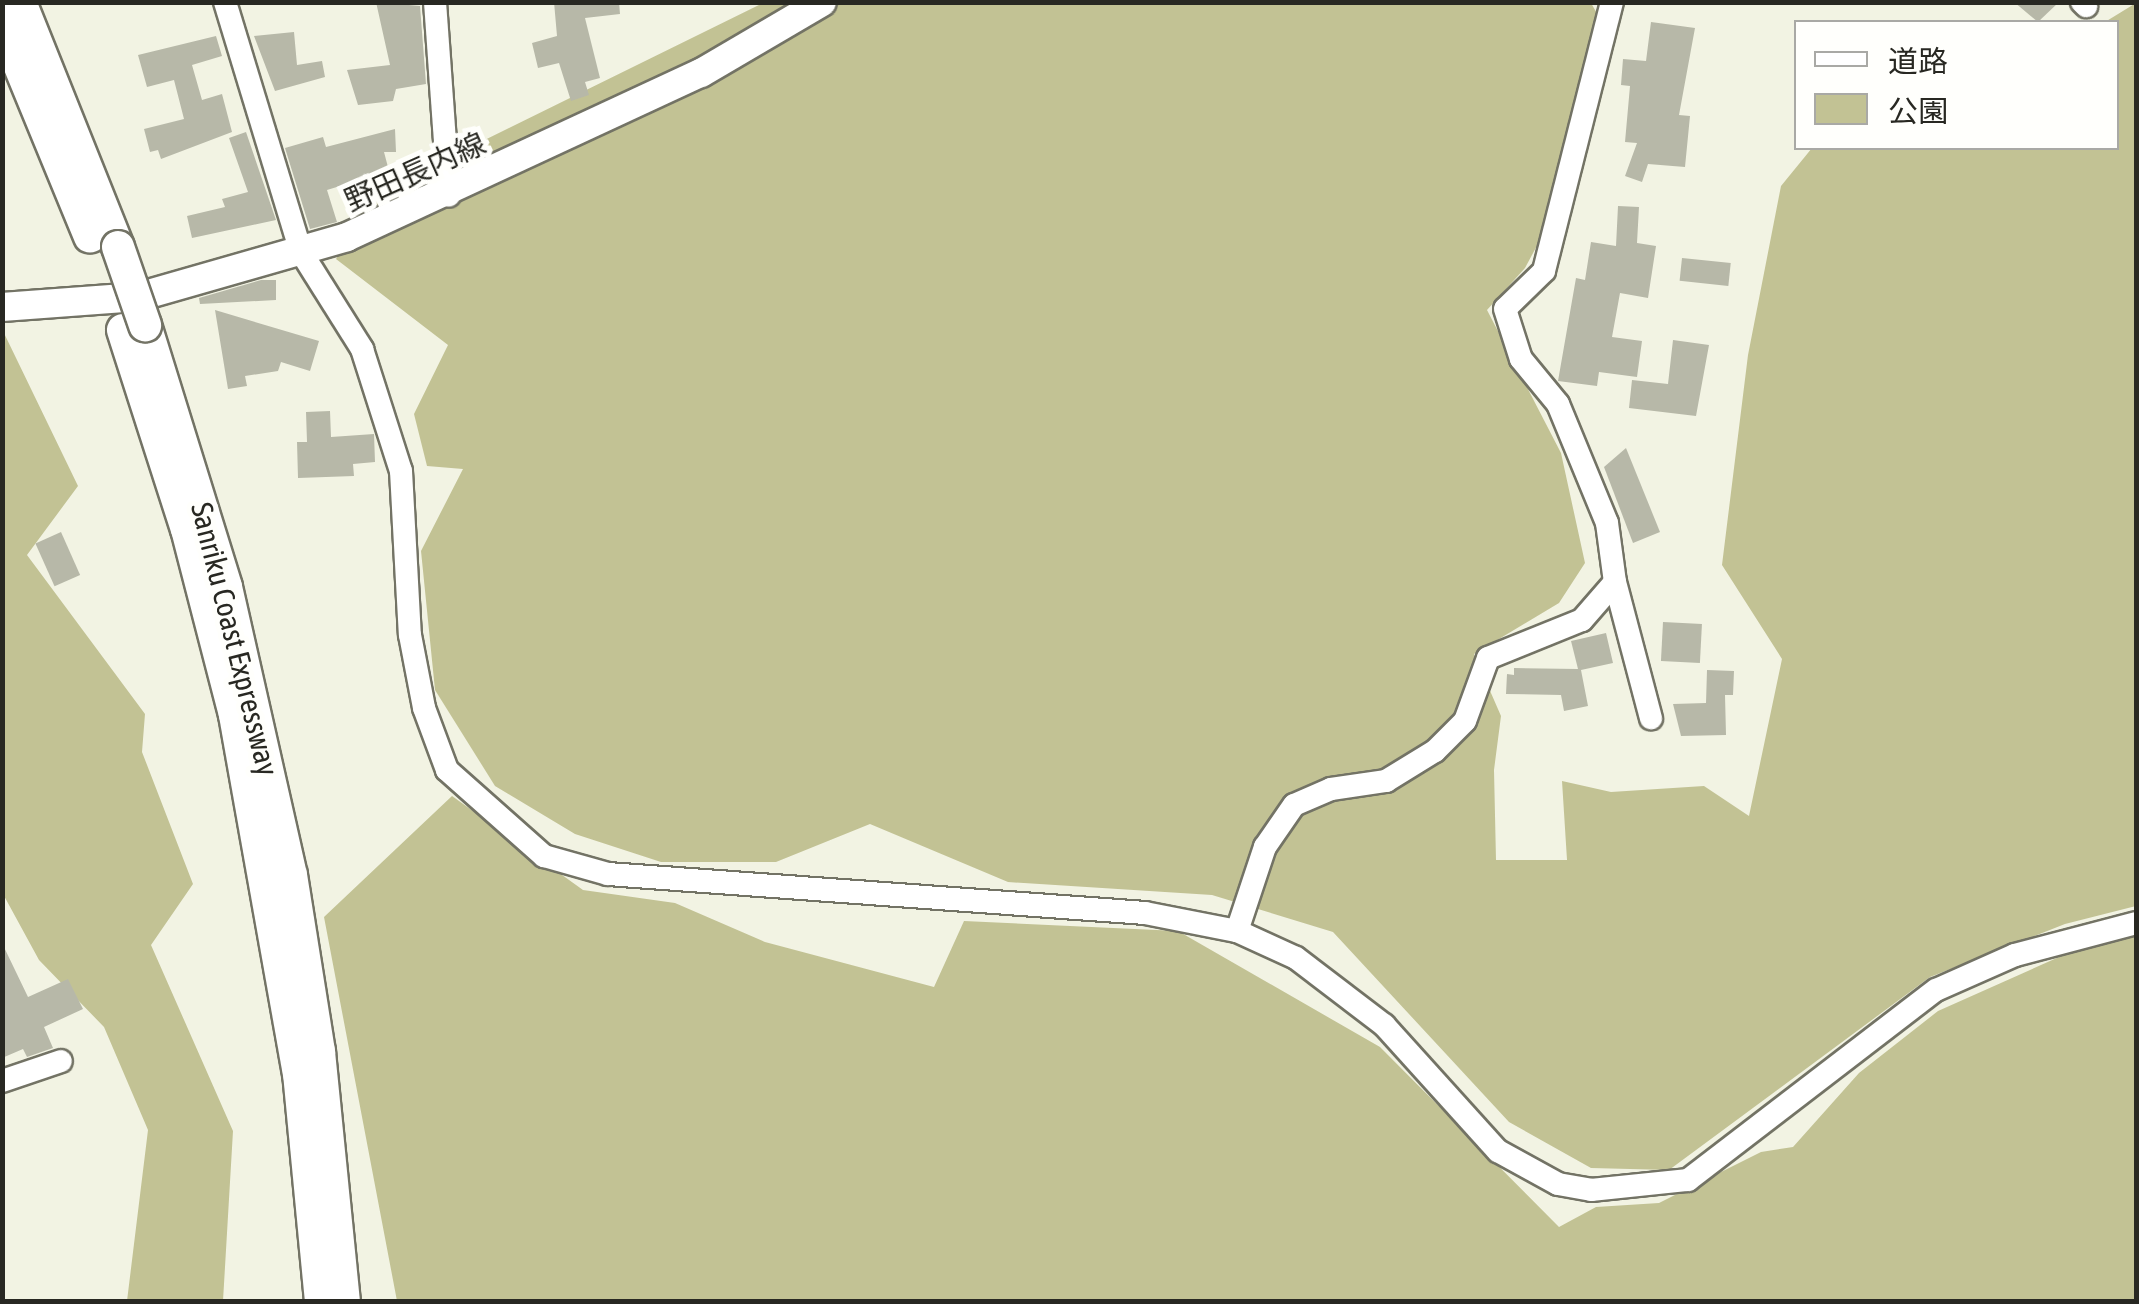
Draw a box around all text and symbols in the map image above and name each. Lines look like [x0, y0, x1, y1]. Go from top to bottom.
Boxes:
legend [1794, 20, 2119, 150]
text: 道路 [1888, 44, 1948, 78]
text: 公園 [1888, 94, 1948, 128]
street label: 野田長内線 [339, 125, 491, 219]
street label: Sanriku Coast Expressway [184, 499, 286, 779]

